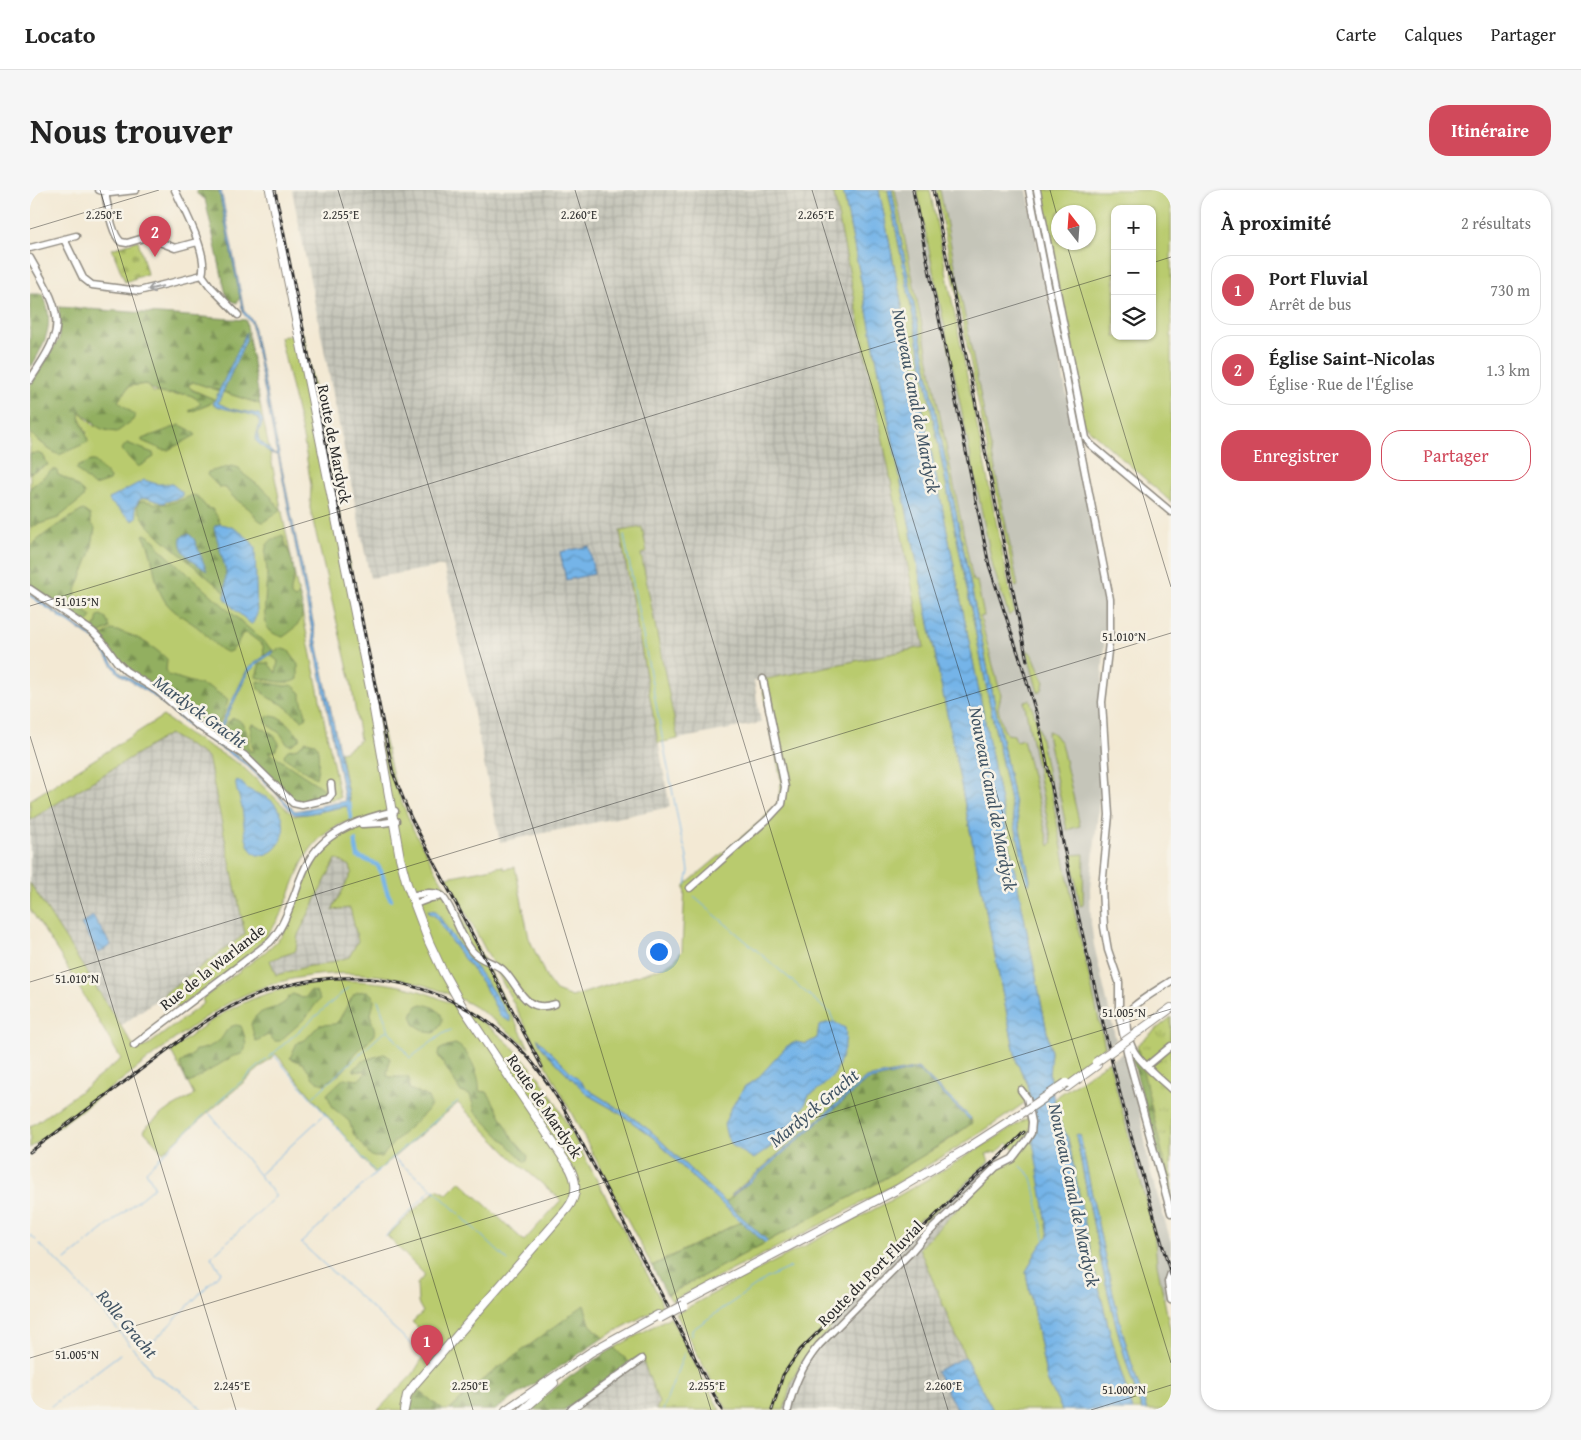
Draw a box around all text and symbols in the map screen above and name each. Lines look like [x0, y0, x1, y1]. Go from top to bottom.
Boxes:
text: Locato [25, 17, 96, 52]
text: Carte [1336, 21, 1377, 48]
text: Calques [1405, 21, 1463, 48]
text: Partager [1491, 21, 1556, 48]
text: Nous trouver [30, 105, 233, 156]
button: Itinéraire [1429, 105, 1551, 156]
north arrow [1051, 205, 1096, 250]
map controls [1111, 205, 1156, 340]
button: + [1111, 205, 1156, 250]
text: 2.250°E [86, 206, 122, 223]
text: 2.255°E [323, 206, 359, 223]
text: 2.260°E [561, 206, 597, 223]
text: 2.265°E [798, 206, 834, 223]
text: À proximité [1221, 207, 1331, 238]
text: 2 résultats [1461, 211, 1531, 235]
pin: 2 [139, 216, 171, 257]
button: − [1111, 250, 1156, 295]
text: Port Fluvial [1269, 264, 1368, 292]
text: 1 [1234, 278, 1242, 302]
text: 730 m [1490, 278, 1530, 302]
one-way arrow [147, 283, 163, 293]
text: Arrêt de bus [1269, 292, 1351, 316]
button: layers [1111, 295, 1156, 340]
water label: Nouveau Canal de Mardyck [885, 306, 948, 496]
text: Église Saint-Nicolas [1269, 344, 1435, 372]
text: 2 [1234, 358, 1242, 382]
text: 1.3 km [1486, 358, 1530, 382]
text: Église · Rue de l'Église [1269, 372, 1414, 396]
street label: Route de Mardyck [312, 382, 358, 506]
button: Enregistrer [1221, 430, 1371, 481]
button: Partager [1381, 430, 1531, 481]
text: 51.015°N [55, 593, 99, 610]
text: 51.010°N [1102, 628, 1146, 645]
water label: Mardyck Gracht [148, 668, 253, 755]
water label: Nouveau Canal de Mardyck [962, 704, 1025, 894]
street label: Rue de la Warlande [154, 918, 270, 1016]
your location [646, 939, 672, 965]
text: 51.010°N [55, 970, 99, 987]
text: 51.005°N [1102, 1004, 1146, 1021]
street label: Route de Mardyck [501, 1049, 589, 1164]
water label: Mardyck Gracht [763, 1062, 865, 1153]
water label: Nouveau Canal de Mardyck [1042, 1100, 1107, 1290]
street label: Route du Port Fluvial [812, 1214, 929, 1331]
water label: Rolle Gracht [90, 1282, 165, 1364]
pin: 1 [411, 1325, 443, 1366]
text: 51.005°N [55, 1346, 99, 1363]
text: 2.245°E [214, 1377, 250, 1394]
text: 2.250°E [452, 1377, 488, 1394]
text: 2.255°E [689, 1377, 725, 1394]
text: 2.260°E [926, 1377, 962, 1394]
text: 51.000°N [1102, 1381, 1146, 1398]

